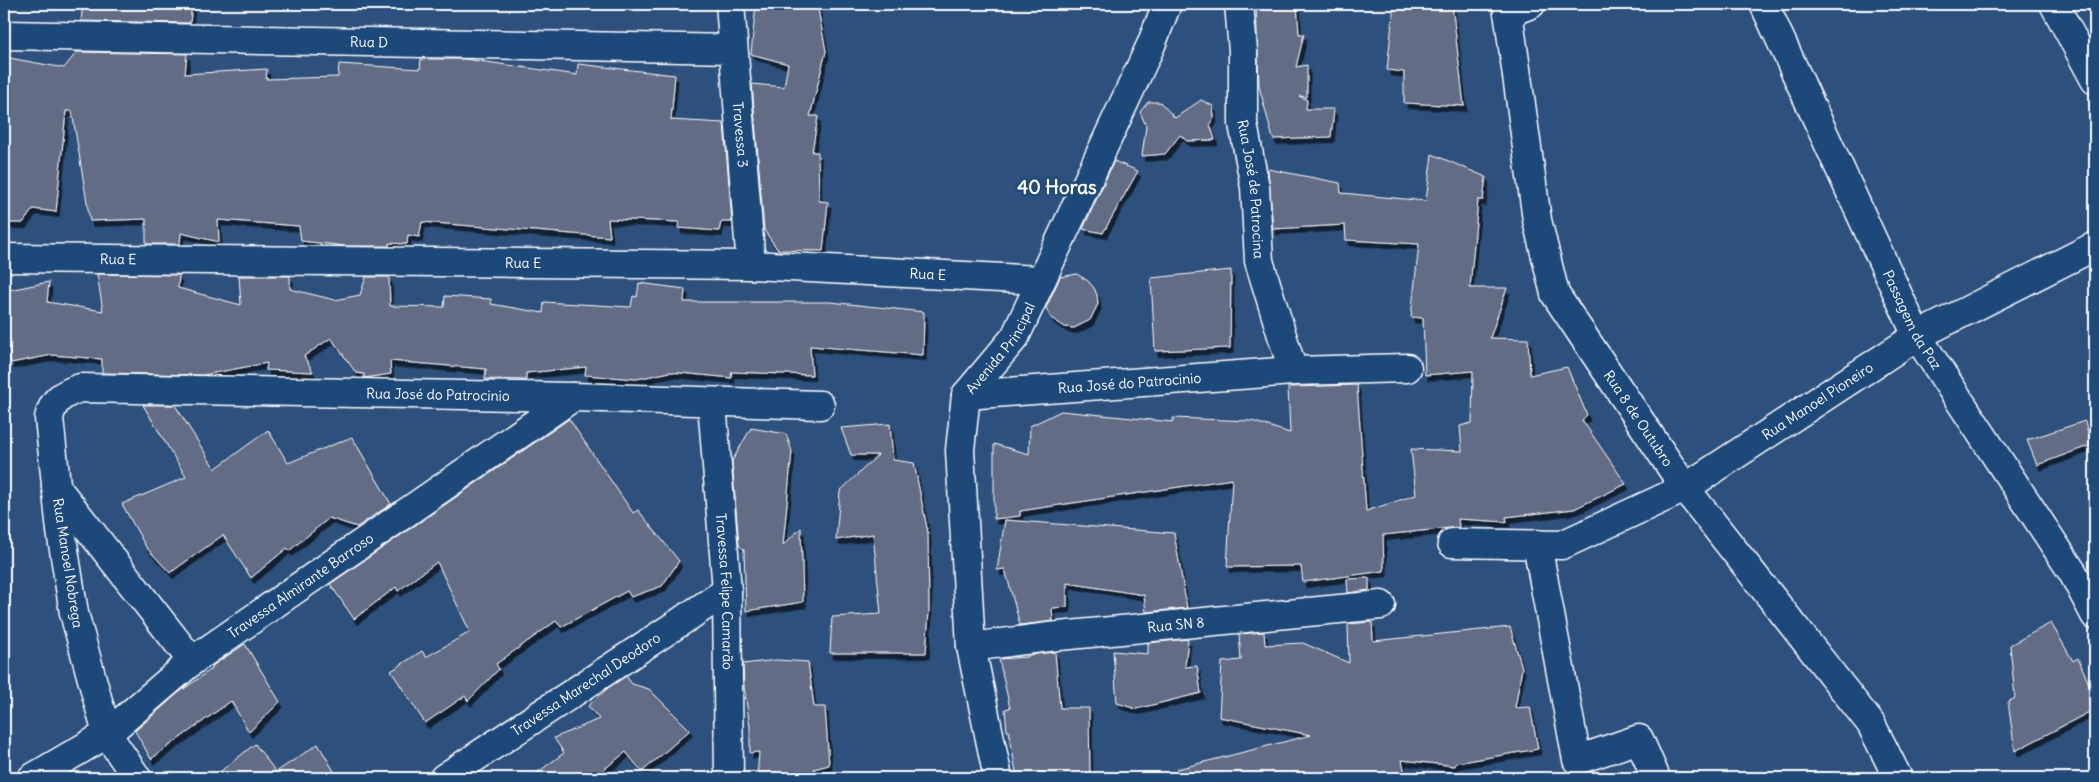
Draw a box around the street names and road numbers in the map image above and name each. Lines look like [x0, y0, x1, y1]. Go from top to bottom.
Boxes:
street label: Rua D [350, 33, 388, 51]
street label: Travessa 3 [729, 101, 752, 168]
street label: Rua José de Patrocina [1233, 118, 1268, 259]
street label: Rua E [100, 250, 136, 268]
street label: Rua E [505, 254, 541, 272]
street label: Rua E [909, 264, 946, 284]
street label: Passagem da Paz [1879, 267, 1946, 373]
street label: Avenida Principal [962, 300, 1039, 398]
street label: Rua Manoel Pioneiro [1759, 358, 1877, 444]
street label: Rua 8 de Outubro [1600, 367, 1677, 470]
street label: Rua José do Patrocinio [1057, 369, 1202, 397]
street label: Rua José do Patrocinio [366, 384, 510, 405]
street label: Rua Manoel Nobrega [49, 497, 87, 629]
street label: Travessa Felipe Camarão [712, 512, 737, 670]
street label: Travessa Almirante Barroso [224, 529, 377, 643]
street label: Rua SN 8 [1146, 613, 1205, 636]
street label: Travessa Marechal Deodoro [508, 628, 664, 740]

